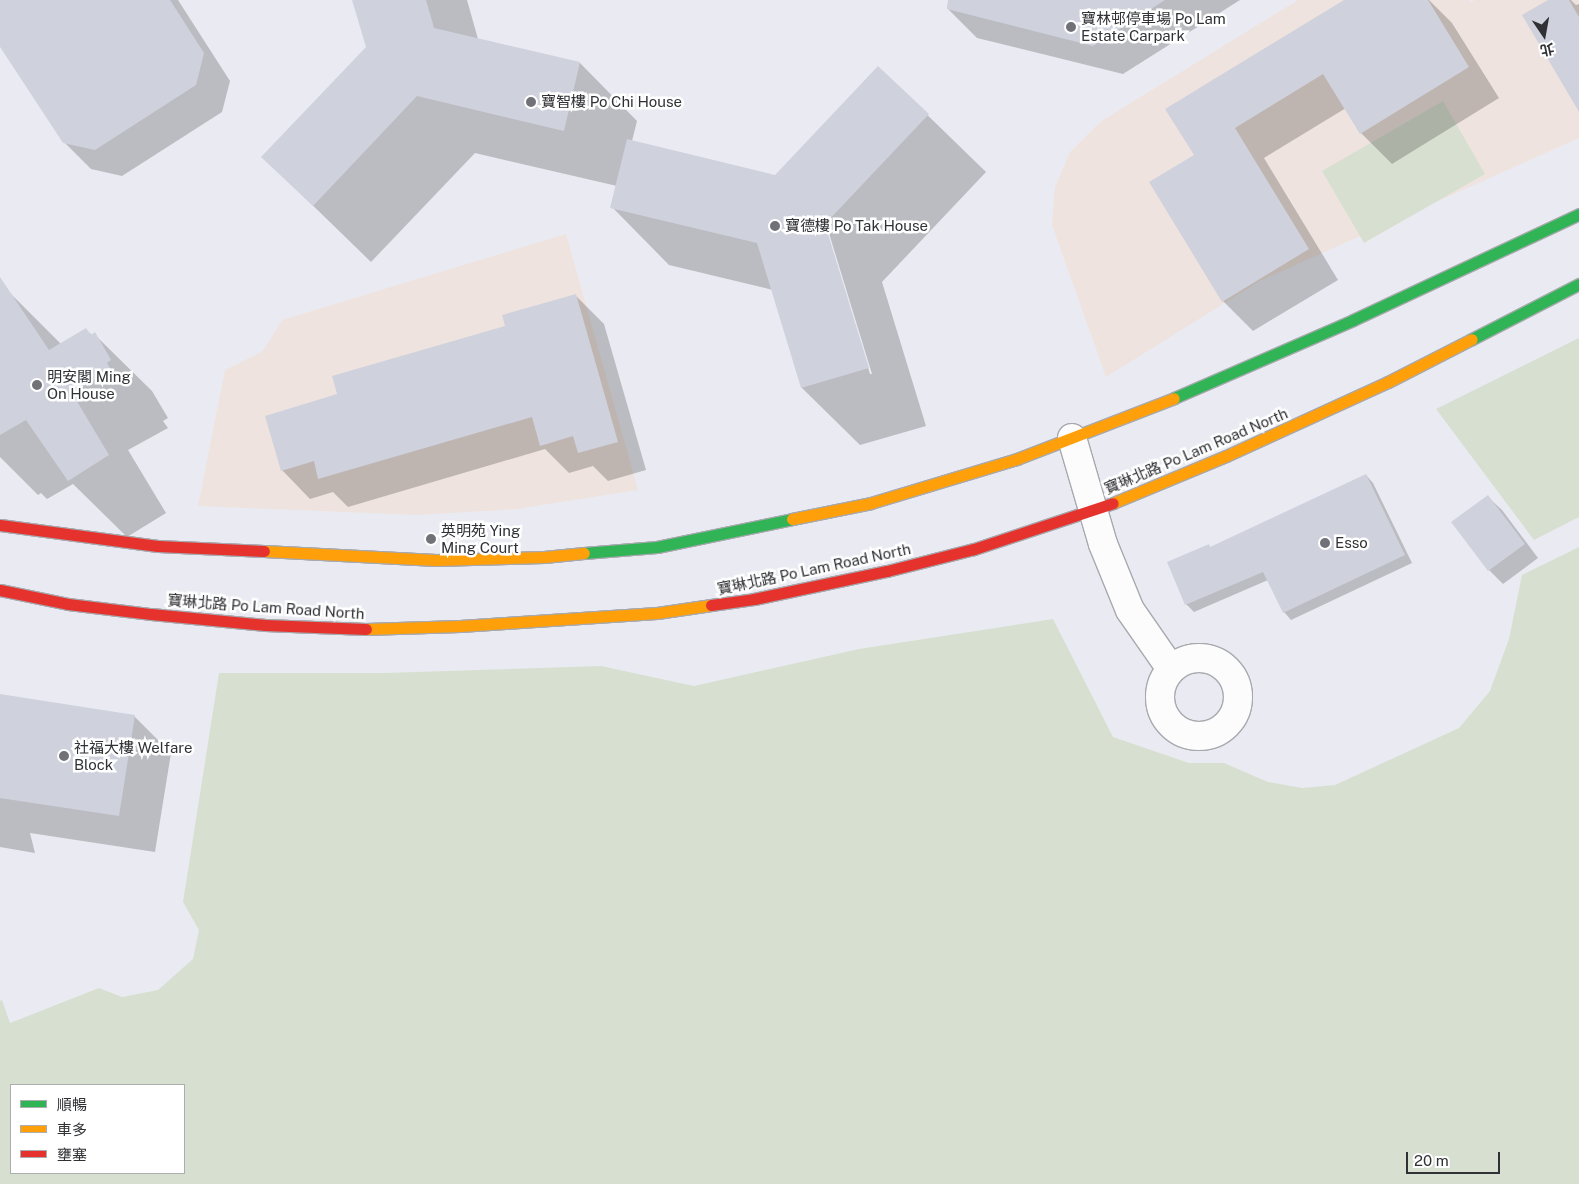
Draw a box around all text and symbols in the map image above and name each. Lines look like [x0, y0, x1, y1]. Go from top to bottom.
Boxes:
place label: 寶林邨停車場 Po Lam Estate Carpark [1081, 9, 1226, 44]
north arrow [1519, 10, 1569, 60]
marker: 寶林邨停車場 Po Lam Estate Carpark [1065, 21, 1077, 33]
text: 北 [1539, 40, 1556, 59]
place label: 寶智樓 Po Chi House [541, 93, 682, 111]
marker: 寶智樓 Po Chi House [525, 96, 537, 108]
place label: 寶德樓 Po Tak House [785, 217, 928, 235]
marker: 寶德樓 Po Tak House [769, 220, 781, 232]
place label: 明安閣 Ming On House [47, 367, 131, 402]
marker: 明安閣 Ming On House [31, 379, 43, 391]
street label: 寶琳北路 Po Lam Road North [1102, 404, 1290, 498]
place label: 英明苑 Ying Ming Court [441, 521, 520, 556]
marker: 英明苑 Ying Ming Court [425, 533, 437, 545]
place label: Esso [1335, 534, 1368, 552]
marker: Esso [1319, 537, 1331, 549]
street label: 寶琳北路 Po Lam Road North [716, 540, 912, 598]
street label: 寶琳北路 Po Lam Road North [167, 591, 365, 623]
place label: 社福大樓 Welfare Block [74, 738, 192, 773]
marker: 社福大樓 Welfare Block [58, 750, 70, 762]
legend [10, 1084, 185, 1174]
text: 順暢 [57, 1096, 87, 1113]
text: 車多 [57, 1121, 87, 1138]
scale bar [1409, 1142, 1503, 1174]
text: 壅塞 [57, 1146, 87, 1163]
text: 20 m [1414, 1152, 1449, 1169]

